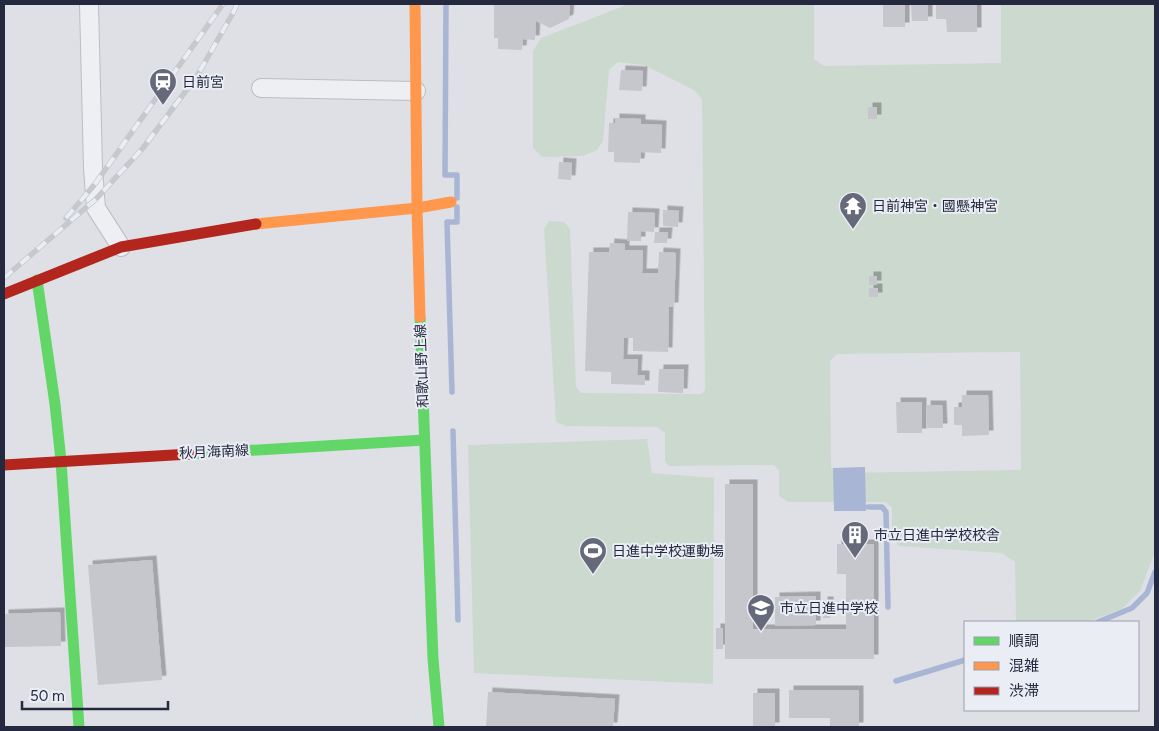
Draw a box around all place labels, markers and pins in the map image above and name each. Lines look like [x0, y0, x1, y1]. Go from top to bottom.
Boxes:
station icon: 日前宮 [148, 67, 178, 106]
place label: 日前宮 [182, 74, 224, 91]
temple icon: 日前神宮・國懸神宮 [838, 191, 868, 230]
place label: 日前神宮・國懸神宮 [872, 198, 998, 215]
building icon: 市立日進中学校校舎 [840, 520, 870, 559]
place label: 市立日進中学校校舎 [874, 527, 1000, 544]
sports icon: 日進中学校運動場 [578, 536, 608, 575]
place label: 日進中学校運動場 [612, 543, 724, 560]
school or university icon: 市立日進中学校 [746, 593, 776, 632]
place label: 市立日進中学校 [780, 600, 878, 617]

